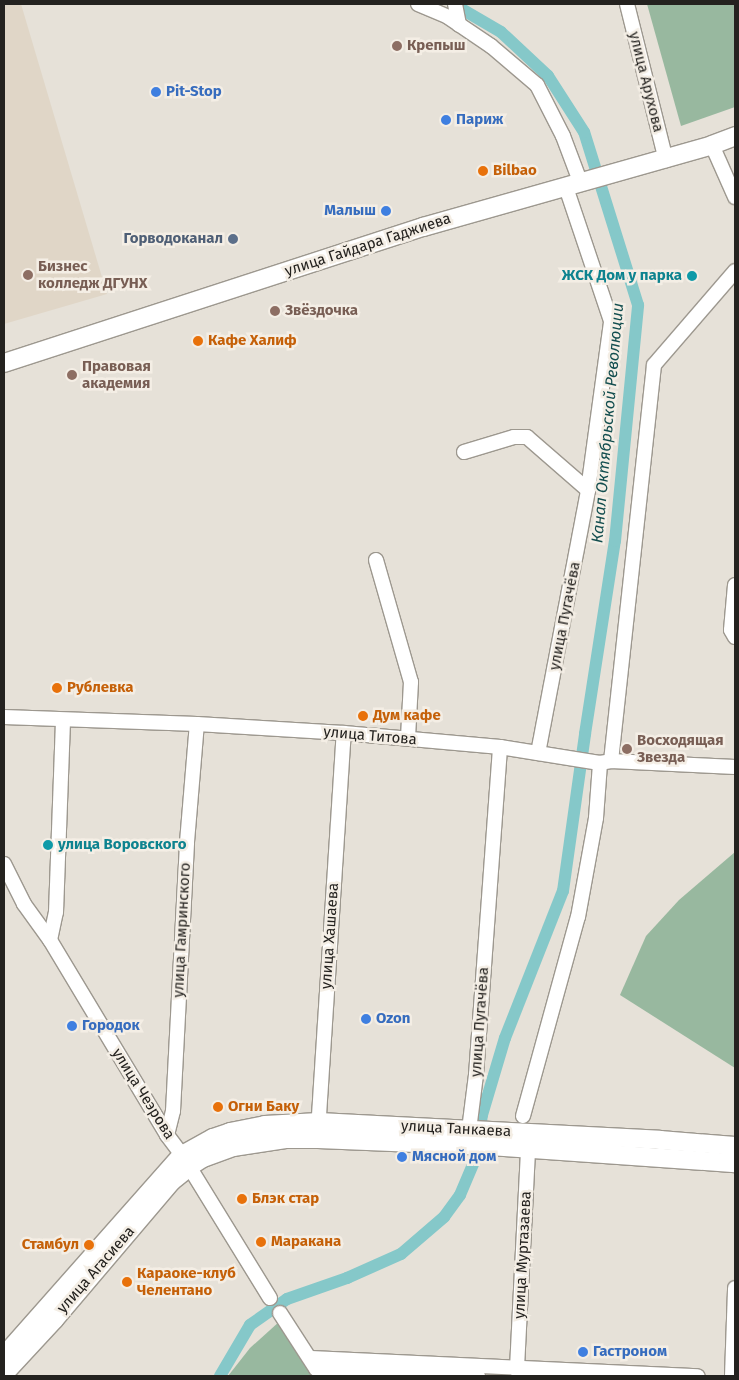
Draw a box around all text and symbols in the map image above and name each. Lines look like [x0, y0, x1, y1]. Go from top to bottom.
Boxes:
street label: улица Арухова [625, 30, 667, 134]
place label: Крепыш [407, 37, 465, 55]
marker: Крепыш [391, 40, 403, 52]
place label: Pit-Stop [166, 83, 222, 101]
marker: Pit-Stop [150, 86, 162, 98]
place label: Париж [456, 111, 503, 129]
marker: Париж [440, 114, 452, 126]
place label: Bilbao [493, 162, 537, 180]
marker: Bilbao [477, 165, 489, 177]
place label: Малыш [324, 202, 376, 220]
marker: Малыш [380, 205, 392, 217]
street label: улица Гайдара Гаджиева [283, 210, 453, 280]
place label: Горводоканал [123, 230, 223, 248]
marker: Горводоканал [227, 233, 239, 245]
place label: Бизнес колледж ДГУНХ [38, 257, 148, 292]
place label: ЖСК Дом у парка [562, 267, 682, 285]
marker: Бизнес колледж ДГУНХ [22, 269, 34, 281]
marker: ЖСК Дом у парка [686, 270, 698, 282]
place label: Звёздочка [285, 302, 358, 320]
water label: Канал Октябрьской Революции [588, 302, 628, 544]
marker: Звёздочка [269, 305, 281, 317]
place label: Кафе Халиф [208, 332, 297, 350]
marker: Кафе Халиф [192, 335, 204, 347]
place label: Правовая академия [82, 357, 151, 392]
marker: Правовая академия [66, 369, 78, 381]
street label: улица Пугачёва [546, 560, 584, 672]
place label: Рублевка [67, 679, 134, 697]
marker: Рублевка [51, 682, 63, 694]
place label: Дум кафе [373, 707, 441, 725]
marker: Дум кафе [357, 710, 369, 722]
street label: улица Титова [323, 723, 417, 749]
place label: Восходящая Звезда [637, 731, 724, 766]
marker: Восходящая Звезда [621, 743, 633, 755]
place label: улица Воровского [58, 836, 186, 854]
marker: улица Воровского [42, 839, 54, 851]
street label: улица Гамринского [169, 862, 195, 998]
street label: улица Хашаева [317, 882, 343, 990]
street label: улица Пугачёва [467, 966, 493, 1078]
place label: Ozon [376, 1010, 410, 1028]
marker: Ozon [360, 1013, 372, 1025]
place label: Городок [82, 1017, 140, 1035]
marker: Городок [66, 1020, 78, 1032]
street label: улица Чеэрова [108, 1045, 178, 1143]
place label: Огни Баку [228, 1098, 299, 1116]
marker: Огни Баку [212, 1101, 224, 1113]
street label: улица Танкаева [401, 1117, 511, 1141]
place label: Мясной дом [412, 1148, 496, 1166]
marker: Мясной дом [396, 1151, 408, 1163]
place label: Блэк стар [252, 1190, 319, 1208]
street label: улица Муртазаева [511, 1191, 535, 1319]
marker: Блэк стар [236, 1193, 248, 1205]
street label: улица Агасиева [53, 1223, 139, 1317]
place label: Маракана [271, 1233, 341, 1251]
place label: Стамбул [22, 1236, 79, 1254]
marker: Маракана [255, 1236, 267, 1248]
marker: Стамбул [83, 1239, 95, 1251]
place label: Караоке-клуб Челентано [137, 1264, 236, 1299]
marker: Караоке-клуб Челентано [121, 1276, 133, 1288]
place label: Гастроном [593, 1343, 667, 1361]
marker: Гастроном [577, 1346, 589, 1358]

